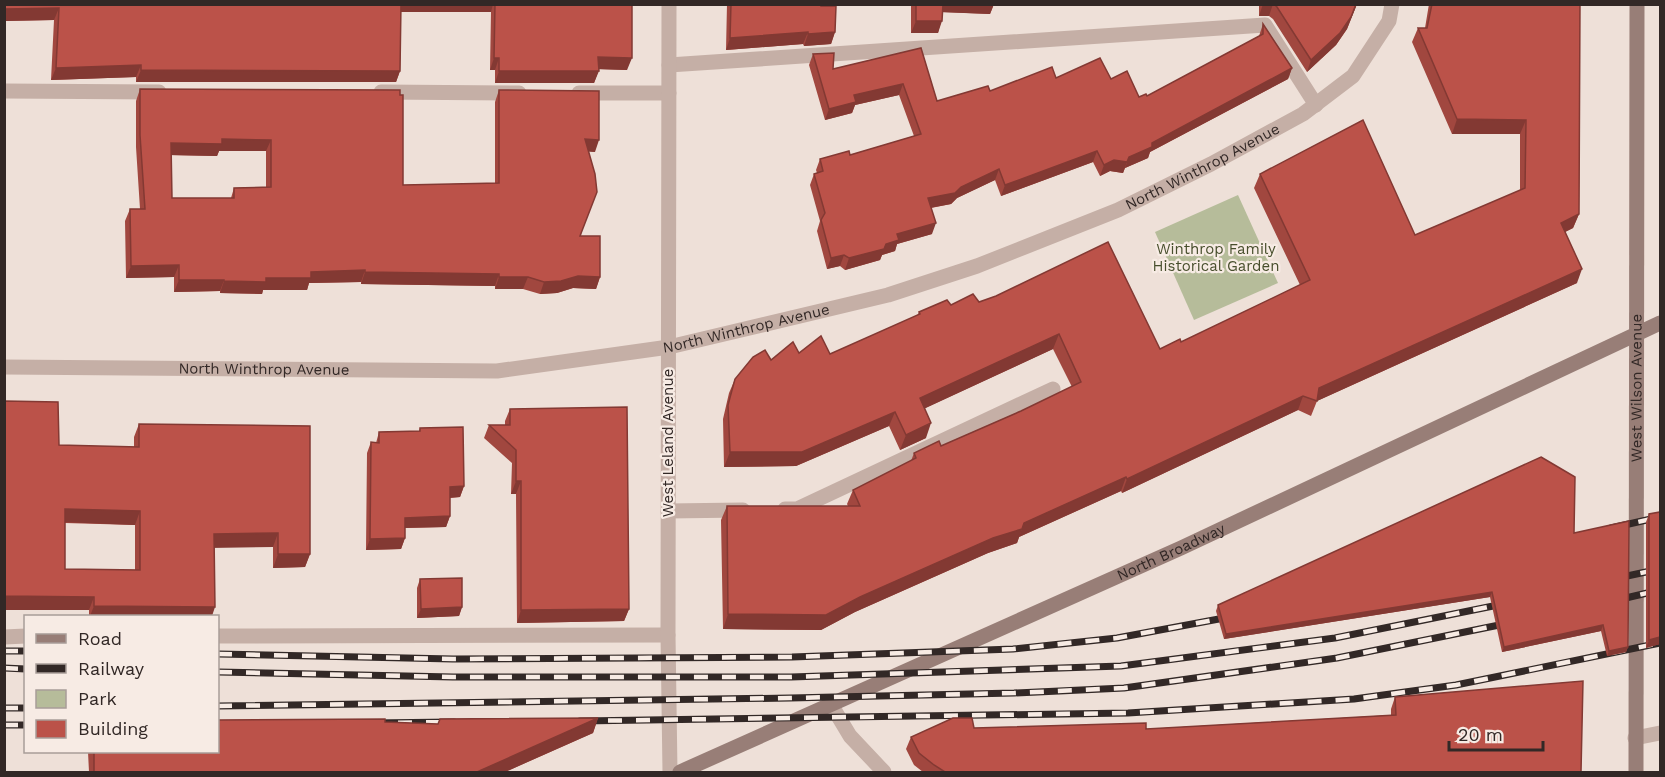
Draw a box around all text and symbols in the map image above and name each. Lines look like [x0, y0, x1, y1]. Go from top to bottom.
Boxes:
street label: North Winthrop Avenue [1122, 119, 1283, 214]
park label: Winthrop Family Historical Garden [1153, 240, 1279, 275]
street label: North Winthrop Avenue [662, 300, 831, 357]
street label: West Wilson Avenue [1627, 314, 1646, 462]
street label: North Winthrop Avenue [178, 359, 350, 379]
street label: West Leland Avenue [659, 369, 677, 517]
street label: North Broadway [1114, 519, 1228, 585]
legend [24, 615, 219, 753]
text: Road [78, 628, 122, 649]
text: Railway [78, 658, 145, 679]
text: Park [78, 688, 117, 709]
scale bar [1449, 714, 1544, 752]
text: Building [78, 718, 148, 739]
text: 20 m [1458, 724, 1503, 745]

